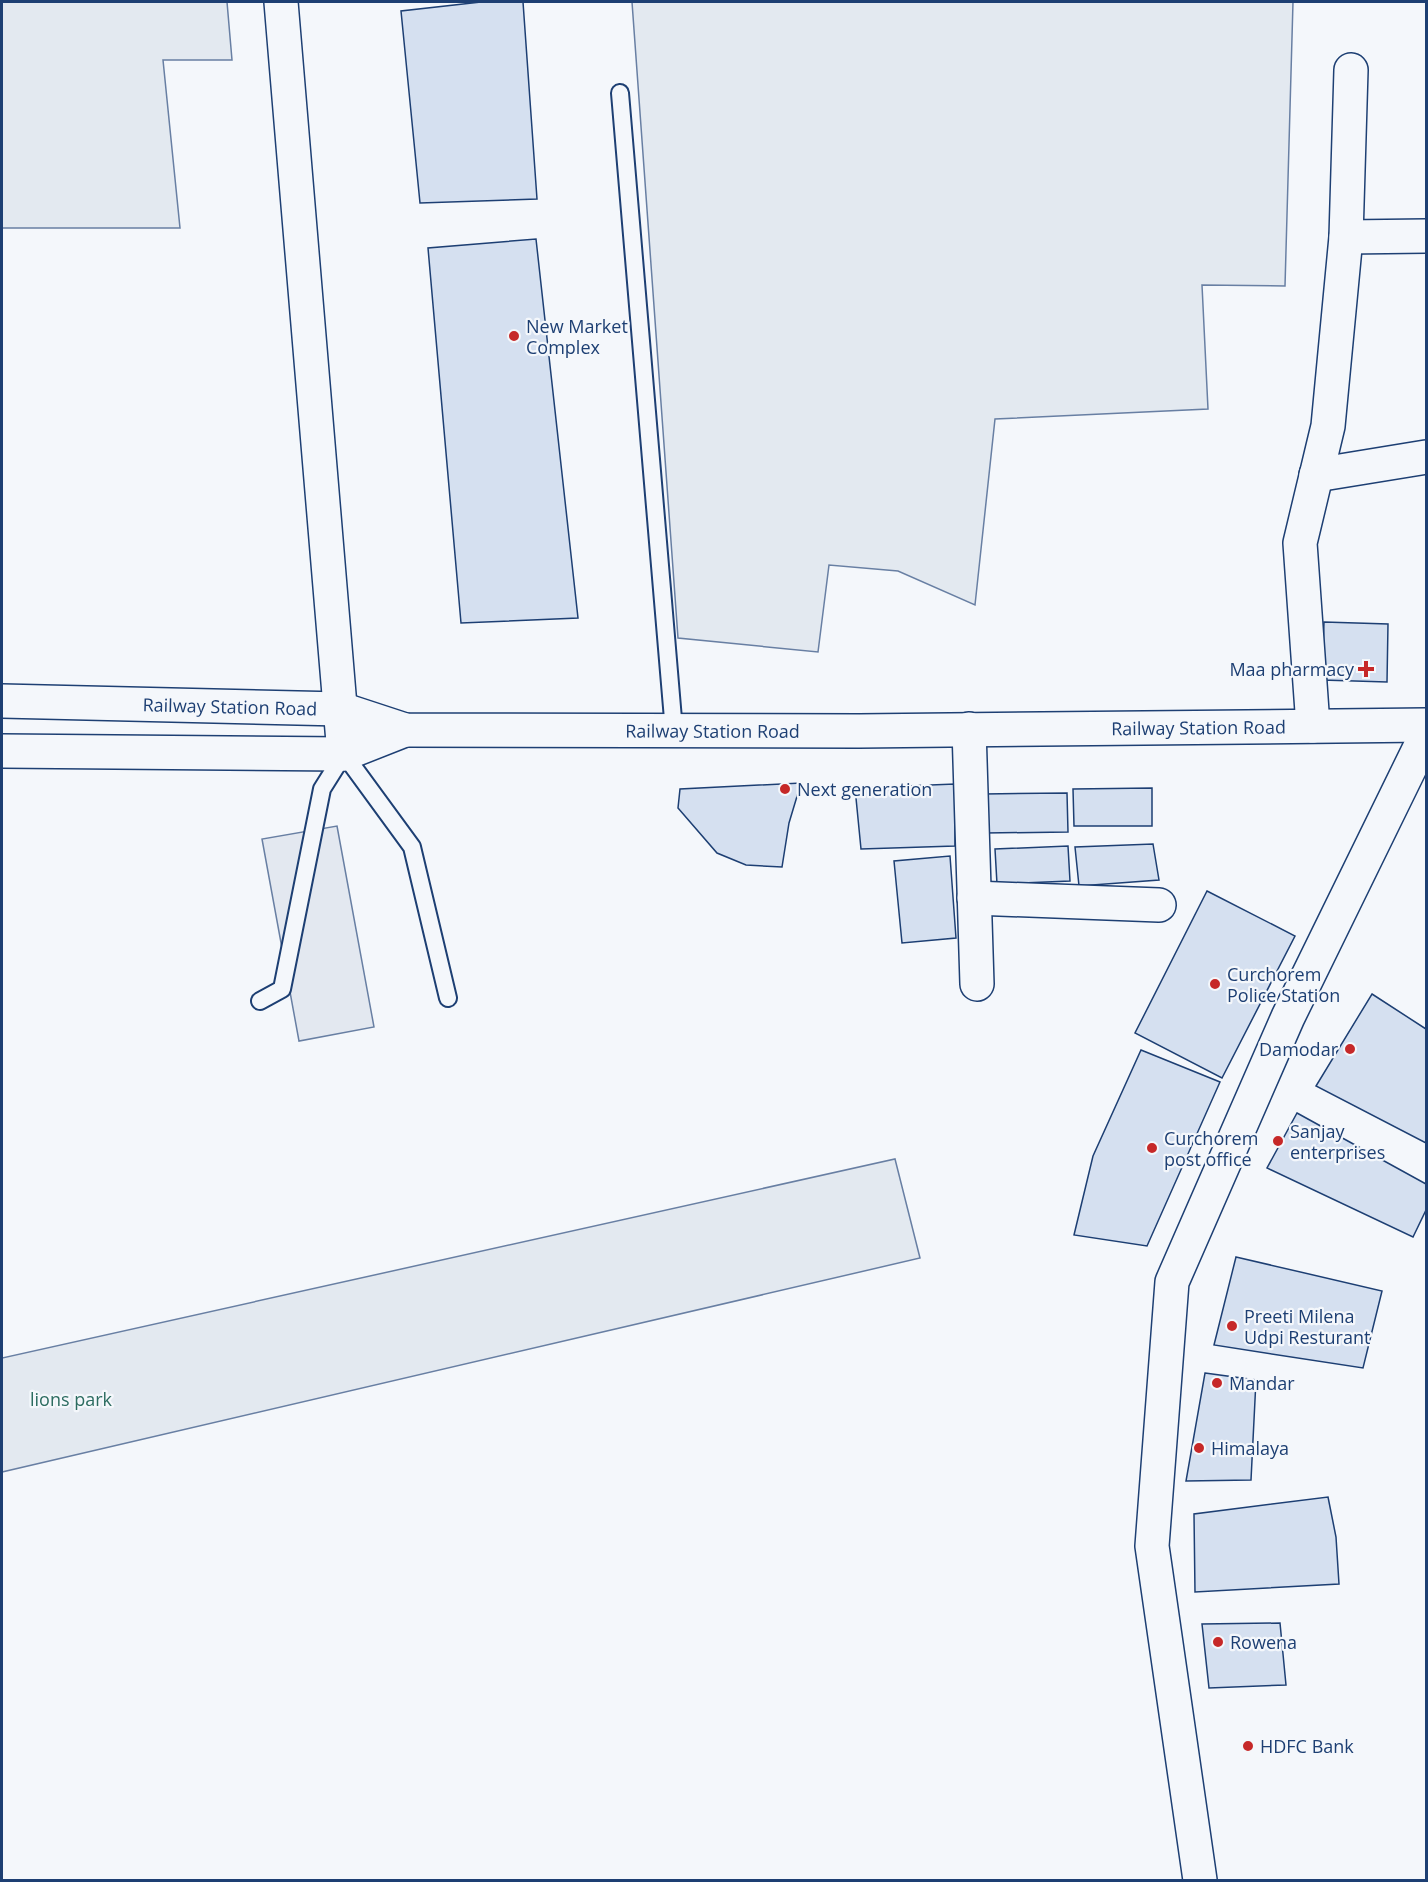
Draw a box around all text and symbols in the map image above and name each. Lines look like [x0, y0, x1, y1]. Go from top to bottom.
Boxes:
place label: New Market Complex [526, 314, 628, 359]
marker: New Market Complex [507, 329, 521, 343]
place label: Maa pharmacy [1229, 657, 1355, 681]
marker: Maa pharmacy [1359, 662, 1373, 676]
street label: Railway Station Road [142, 692, 318, 720]
street label: Railway Station Road [1111, 714, 1286, 740]
street label: Railway Station Road [625, 718, 800, 743]
place label: Next generation [797, 777, 932, 801]
marker: Next generation [778, 782, 792, 796]
place label: Curchorem Police Station [1227, 962, 1340, 1007]
marker: Curchorem Police Station [1208, 977, 1222, 991]
place label: Damodar [1259, 1037, 1339, 1061]
marker: Damodar [1343, 1042, 1357, 1056]
place label: Sanjay enterprises [1290, 1119, 1385, 1164]
place label: Curchorem post office [1164, 1126, 1258, 1171]
marker: Sanjay enterprises [1271, 1134, 1285, 1148]
marker: Curchorem post office [1145, 1141, 1159, 1155]
place label: Preeti Milena Udpi Resturant [1244, 1304, 1370, 1349]
marker: Preeti Milena Udpi Resturant [1225, 1319, 1239, 1333]
place label: Mandar [1229, 1371, 1295, 1395]
marker: Mandar [1210, 1376, 1224, 1390]
park label: lions park [30, 1387, 113, 1411]
place label: Himalaya [1211, 1436, 1289, 1460]
marker: Himalaya [1192, 1441, 1206, 1455]
place label: Rowena [1230, 1630, 1297, 1654]
marker: Rowena [1211, 1635, 1225, 1649]
place label: HDFC Bank [1260, 1734, 1354, 1758]
marker: HDFC Bank [1241, 1739, 1255, 1753]

